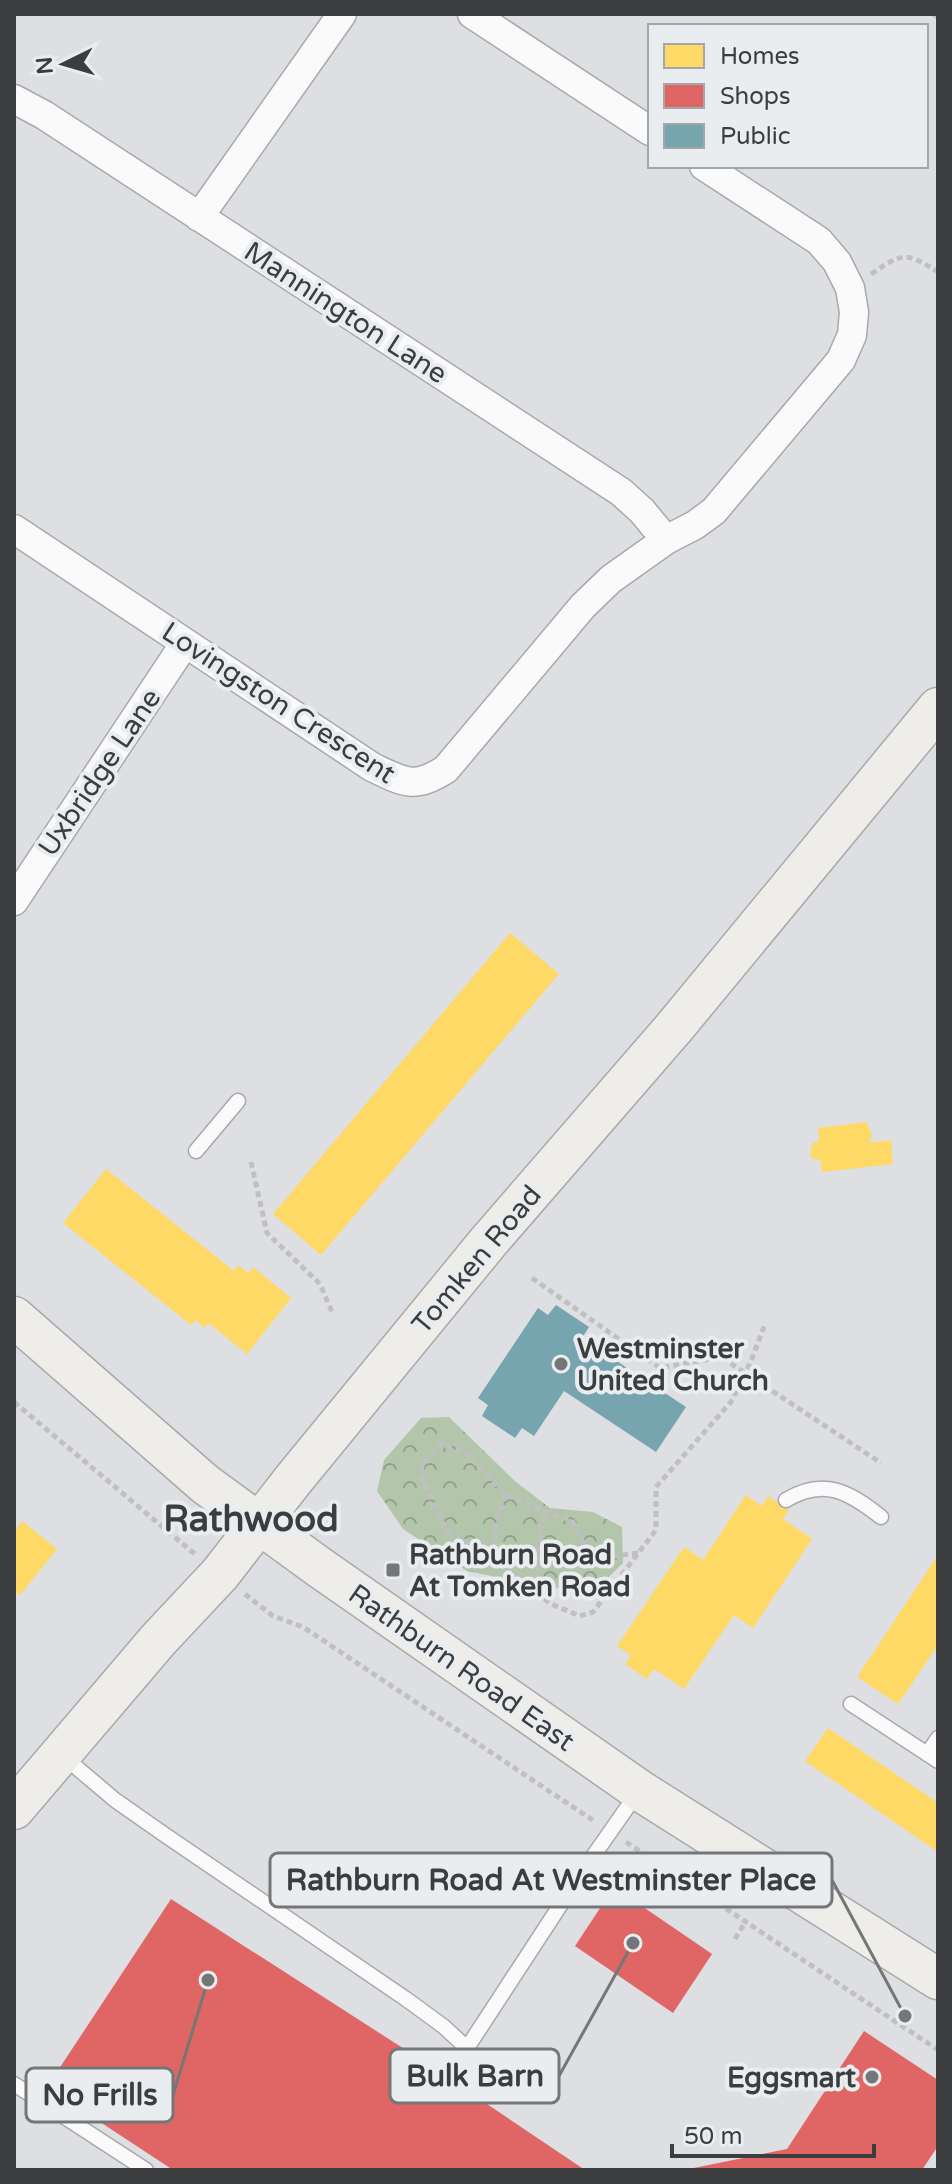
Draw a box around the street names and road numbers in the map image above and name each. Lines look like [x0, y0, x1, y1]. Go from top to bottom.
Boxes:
street label: Mannington Lane [238, 235, 453, 391]
street label: Lovingston Crescent [155, 615, 402, 791]
street label: Uxbridge Lane [31, 682, 168, 863]
street label: Tomken Road [405, 1178, 549, 1341]
street label: Rathburn Road East [342, 1577, 581, 1759]

